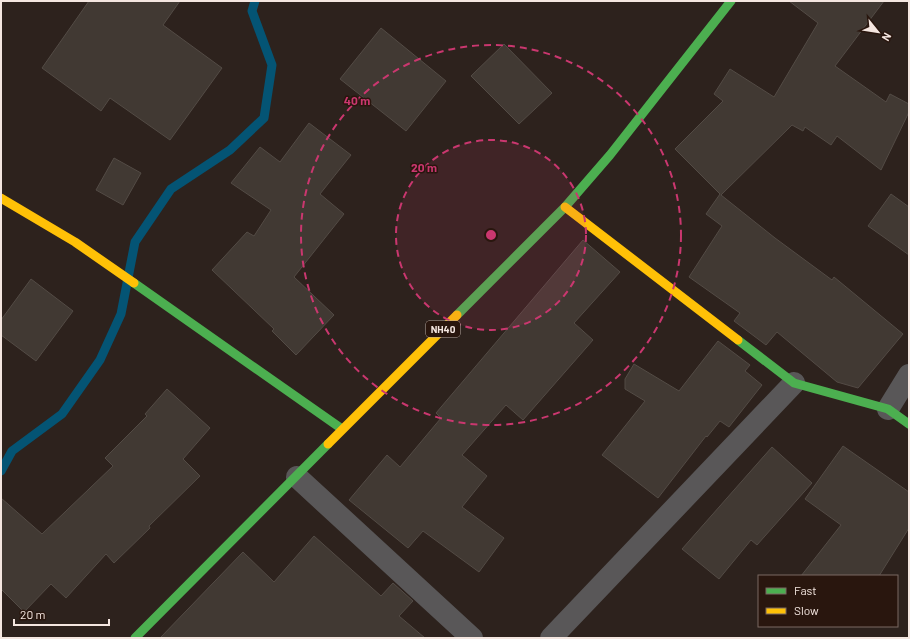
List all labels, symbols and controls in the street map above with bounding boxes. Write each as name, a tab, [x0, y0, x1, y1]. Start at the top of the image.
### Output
north arrow	[858, 12, 898, 52]
text: N	[880, 31, 895, 44]
text: 40 m	[344, 93, 370, 107]
text: 20 m	[411, 160, 437, 174]
centre of rings	[484, 228, 498, 242]
road number: NH40	[426, 321, 460, 337]
legend	[758, 575, 898, 627]
text: Fast	[794, 583, 817, 597]
scale bar	[14, 601, 109, 627]
text: Slow	[794, 603, 819, 617]
text: 20 m	[20, 607, 46, 621]

